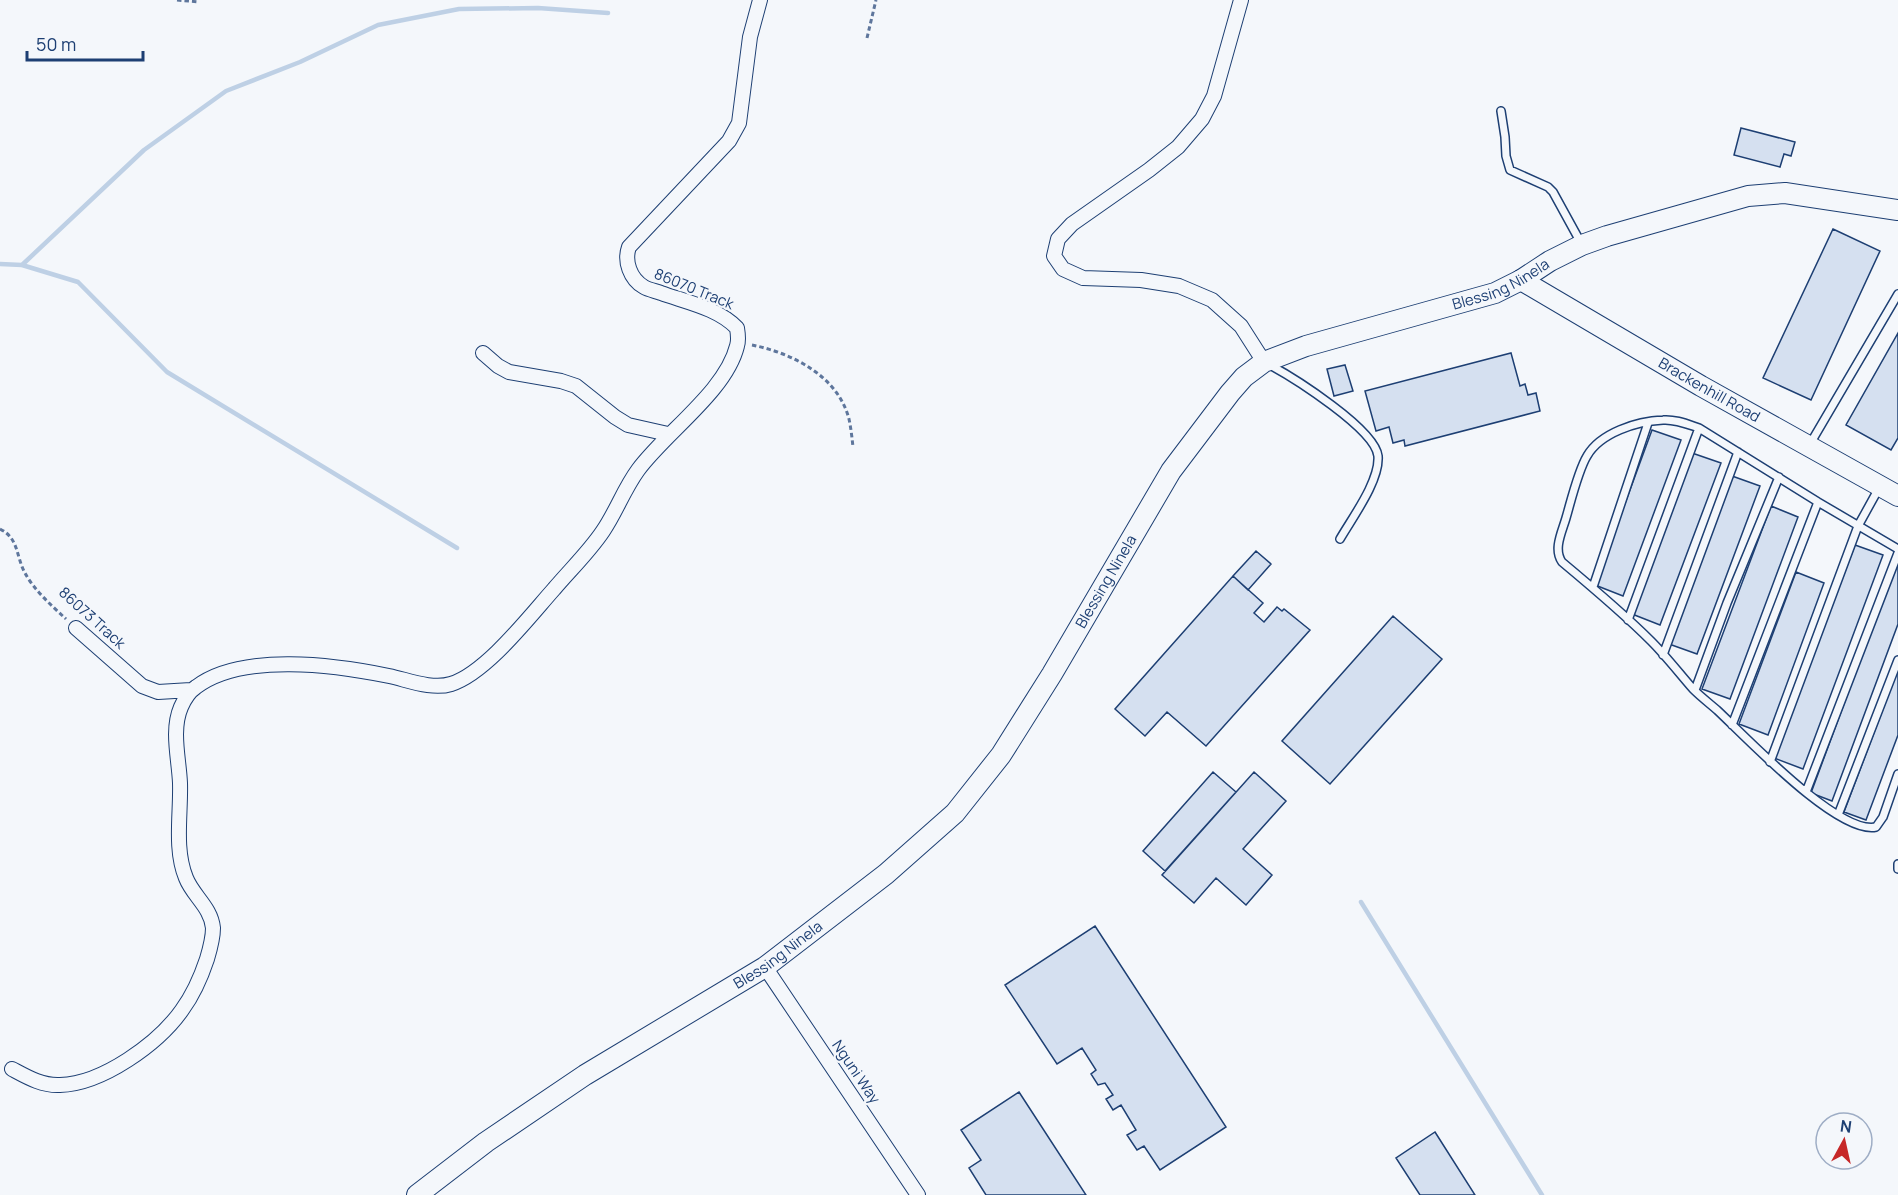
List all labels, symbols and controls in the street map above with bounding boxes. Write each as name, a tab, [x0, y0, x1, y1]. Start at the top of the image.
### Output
scale bar	[27, 24, 142, 62]
text: 50 m	[36, 32, 76, 56]
street label: Blessing Ninela	[1450, 253, 1553, 314]
street label: 86070 Track	[651, 263, 738, 314]
street label: Brackenhill Road	[1655, 352, 1764, 427]
street label: Blessing Ninela	[1070, 531, 1141, 632]
street label: 86073 Track	[54, 582, 131, 654]
street label: Blessing Ninela	[729, 916, 827, 994]
street label: Nguni Way	[827, 1036, 885, 1108]
north arrow	[1814, 1111, 1874, 1171]
text: N	[1839, 1114, 1853, 1138]

